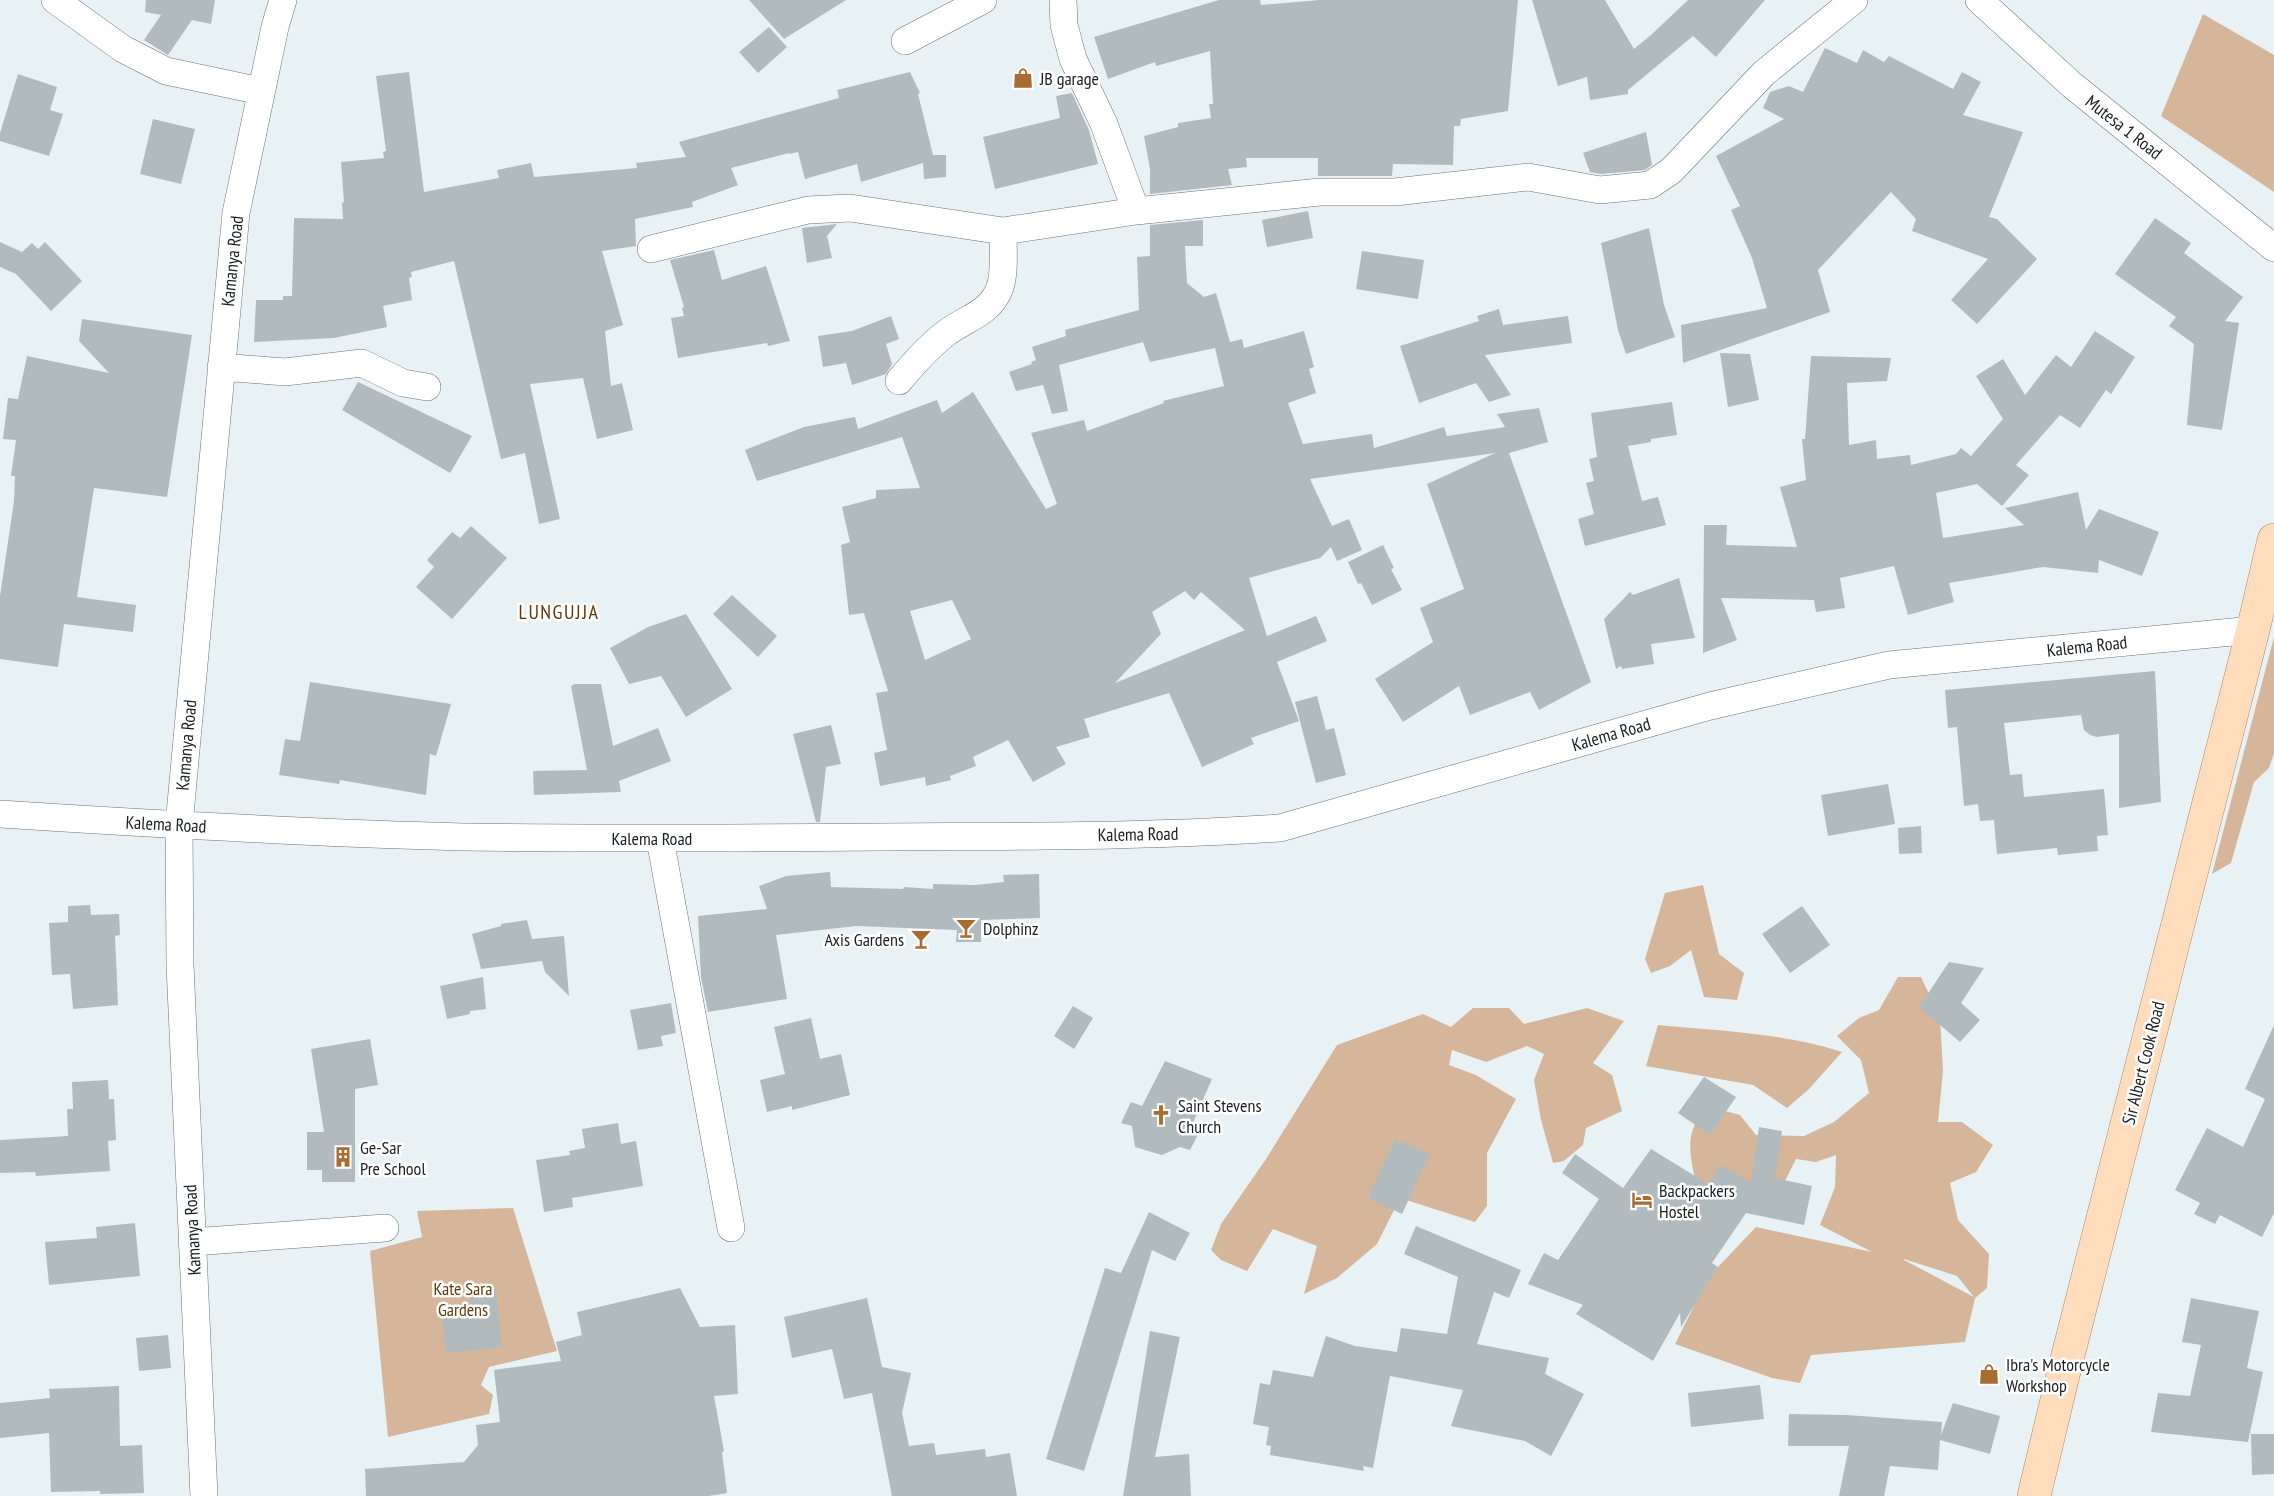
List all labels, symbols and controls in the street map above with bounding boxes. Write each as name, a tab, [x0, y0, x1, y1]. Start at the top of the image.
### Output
shop icon: JB garage	[1011, 66, 1035, 90]
place label: JB garage	[1039, 67, 1099, 90]
street label: Mutesa 1 Road	[2081, 90, 2167, 164]
street label: Kamanya Road	[216, 215, 248, 307]
district label: LUNGUJJA	[519, 599, 599, 625]
street label: Kalema Road	[2046, 630, 2128, 662]
street label: Kamanya Road	[171, 699, 201, 791]
street label: Kalema Road	[1569, 712, 1653, 756]
street label: Kalema Road	[125, 810, 207, 838]
street label: Kalema Road	[1097, 822, 1179, 846]
street label: Kalema Road	[612, 827, 692, 850]
bar icon: Dolphinz	[954, 916, 978, 940]
place label: Dolphinz	[983, 917, 1038, 940]
bar icon: Axis Gardens	[909, 927, 933, 951]
place label: Axis Gardens	[825, 928, 904, 951]
street label: Sir Albert Cook Road	[2117, 999, 2169, 1127]
place label: Saint Stevens Church	[1178, 1094, 1262, 1138]
church icon: Saint Stevens Church	[1149, 1103, 1173, 1127]
place label: Ge-Sar Pre School	[360, 1136, 426, 1180]
building icon: Ge-Sar Pre School	[331, 1145, 355, 1169]
place label: Backpackers Hostel	[1659, 1179, 1735, 1223]
street label: Kamanya Road	[178, 1184, 206, 1276]
hotel icon: Backpackers Hostel	[1630, 1188, 1654, 1212]
park label: Kate Sara Gardens	[434, 1277, 492, 1321]
place label: Ibra's Motorcycle Workshop	[2006, 1353, 2110, 1397]
shop icon: Ibra's Motorcycle Workshop	[1977, 1362, 2001, 1386]

